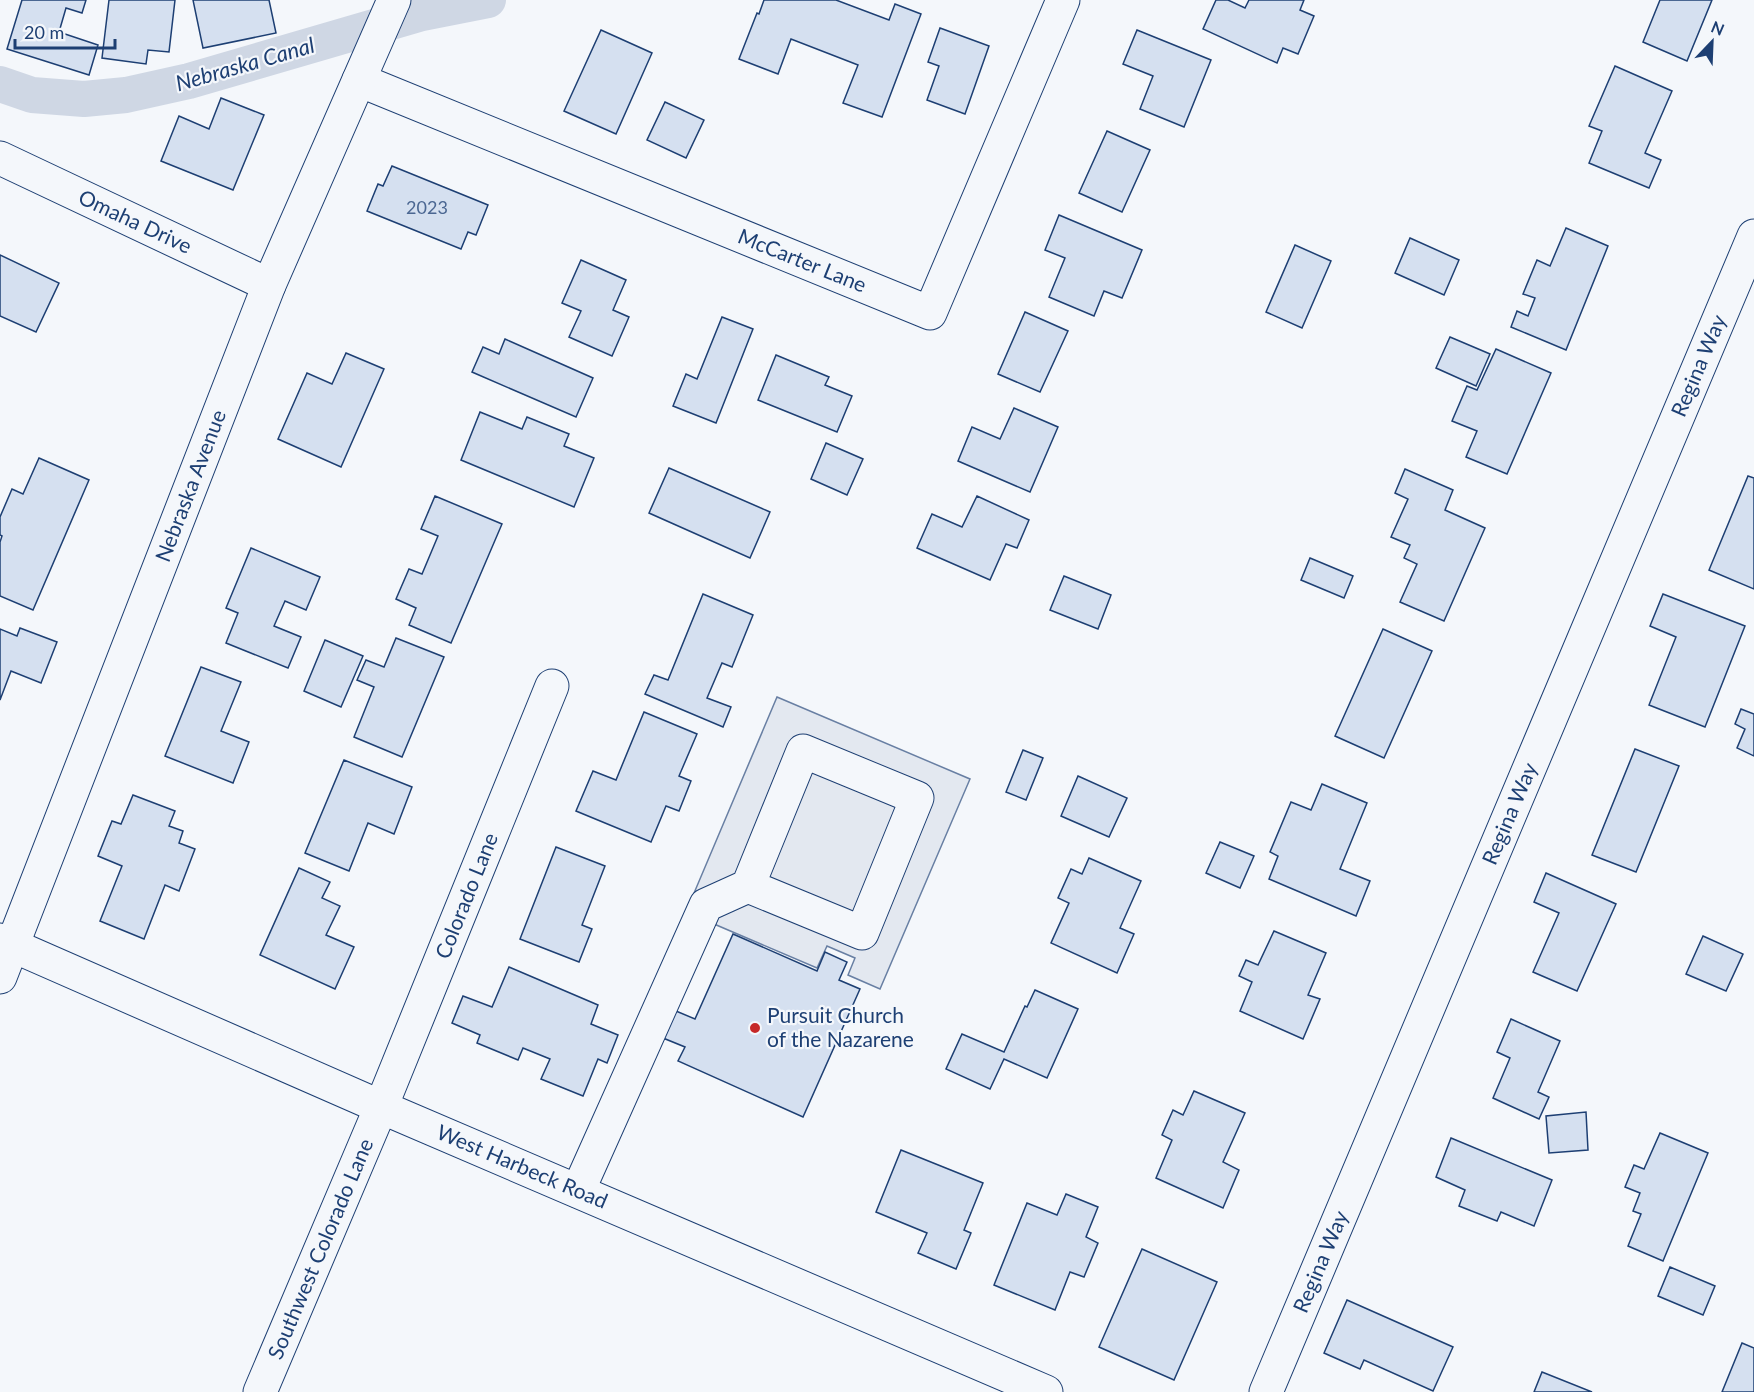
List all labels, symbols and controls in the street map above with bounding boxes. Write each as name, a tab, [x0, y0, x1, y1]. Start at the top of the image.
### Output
scale bar	[15, 12, 116, 50]
north arrow	[1682, 12, 1742, 72]
text: N	[1709, 17, 1727, 39]
text: 20 m	[24, 21, 64, 43]
water label: Nebraska Canal	[172, 31, 318, 96]
street label: Omaha Drive	[75, 184, 196, 258]
house number: 2023	[406, 196, 448, 218]
street label: McCarter Lane	[735, 222, 870, 297]
street label: Regina Way	[1665, 311, 1730, 420]
street label: Nebraska Avenue	[149, 406, 230, 565]
street label: Regina Way	[1476, 759, 1541, 868]
street label: Colorado Lane	[429, 829, 502, 962]
place label: Pursuit Church of the Nazarene	[767, 1002, 914, 1051]
marker: Pursuit Church of the Nazarene	[748, 1021, 762, 1035]
street label: West Harbeck Road	[433, 1118, 612, 1213]
street label: Southwest Colorado Lane	[262, 1134, 377, 1362]
street label: Regina Way	[1287, 1207, 1352, 1316]

